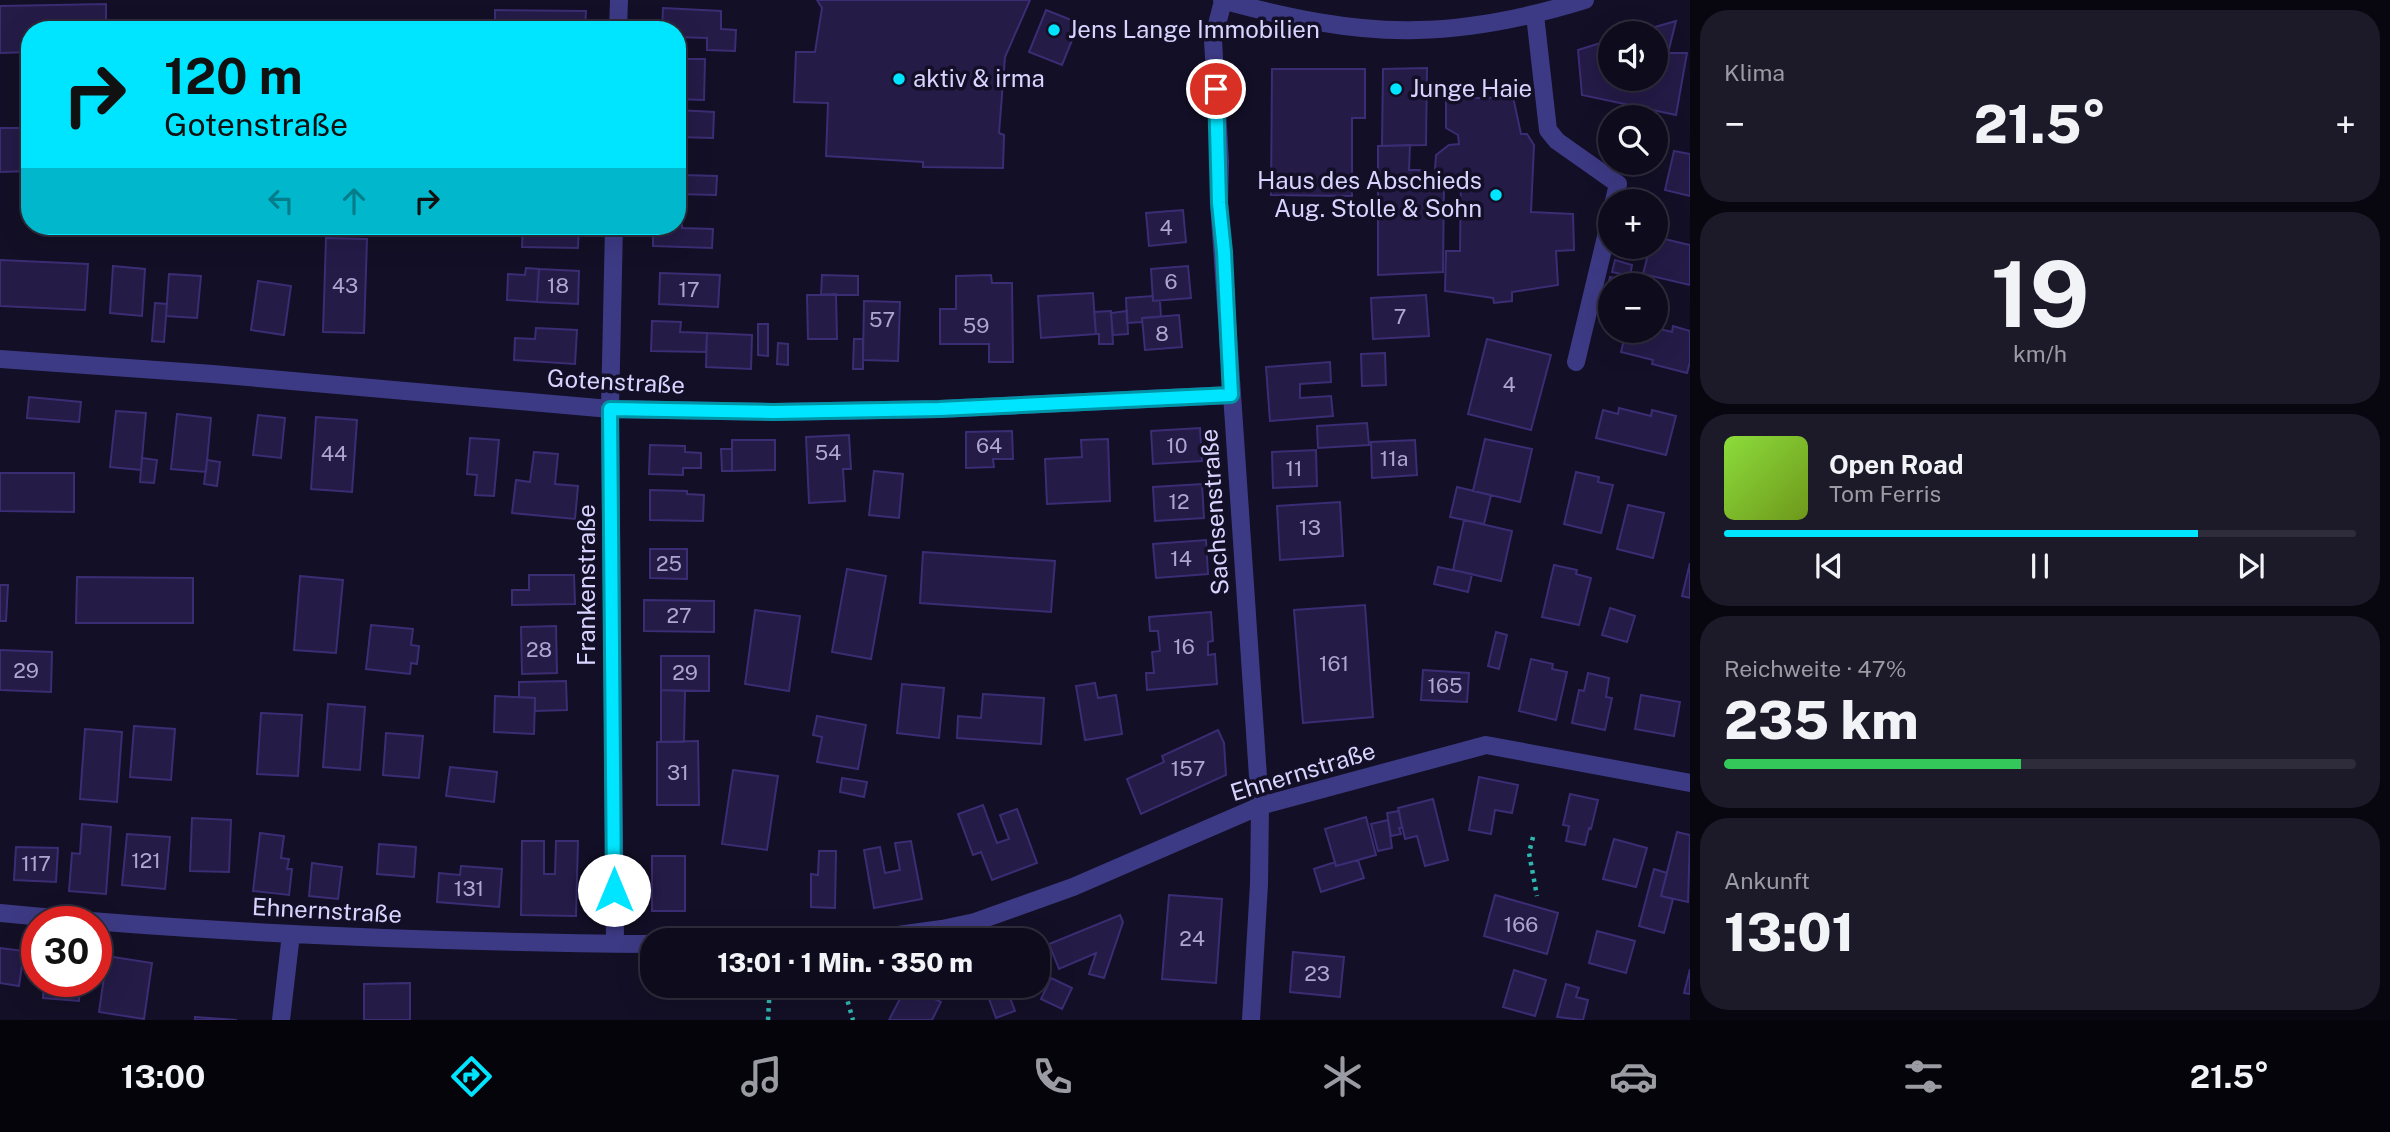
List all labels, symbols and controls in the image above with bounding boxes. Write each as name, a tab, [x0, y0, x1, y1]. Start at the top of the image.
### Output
place label: Jens Lange Immobilien	[1068, 15, 1320, 43]
map controls	[1598, 21, 1668, 343]
button: sound	[1598, 21, 1668, 91]
marker: Jens Lange Immobilien	[1046, 22, 1062, 38]
text: 120 m	[164, 47, 303, 105]
icon: right	[49, 49, 140, 140]
pin	[1186, 59, 1246, 119]
text: Klima	[1724, 59, 1785, 86]
place label: aktiv & irma	[913, 64, 1045, 92]
icon: arrive	[1197, 70, 1235, 108]
marker: aktiv & irma	[891, 71, 907, 87]
place label: Junge Haie	[1410, 74, 1532, 102]
marker: Junge Haie	[1388, 81, 1404, 97]
text: 21.5°	[1974, 94, 2106, 155]
text: −	[1724, 102, 1745, 147]
text: +	[2335, 102, 2356, 147]
button: search	[1598, 105, 1668, 175]
text: Gotenstraße	[164, 106, 348, 143]
place label: Haus des Abschieds Aug. Stolle & Sohn	[1257, 166, 1482, 222]
icon: left	[262, 182, 300, 220]
icon: ahead	[335, 182, 373, 220]
icon: right	[408, 182, 446, 220]
marker: Haus des Abschieds Aug. Stolle & Sohn	[1488, 187, 1504, 203]
button: +	[1598, 189, 1668, 259]
house number: 4	[1159, 215, 1173, 240]
text: 19	[1991, 241, 2089, 347]
house number: 6	[1164, 269, 1178, 294]
house number: 43	[332, 273, 358, 298]
house number: 18	[547, 273, 569, 298]
button: −	[1598, 273, 1668, 343]
house number: 17	[678, 277, 700, 302]
house number: 7	[1394, 304, 1406, 329]
house number: 57	[869, 307, 895, 332]
house number: 59	[963, 313, 989, 338]
house number: 8	[1155, 321, 1169, 346]
text: km/h	[2013, 340, 2067, 367]
street label: Gotenstraße	[546, 363, 686, 399]
house number: 4	[1502, 372, 1516, 397]
street label: Sachsenstraße	[1194, 428, 1234, 596]
house number: 64	[976, 433, 1002, 458]
house number: 10	[1166, 433, 1188, 458]
house number: 54	[815, 440, 841, 465]
house number: 44	[321, 441, 347, 466]
house number: 11a	[1380, 446, 1408, 471]
text: Open Road	[1829, 449, 1964, 480]
house number: 11	[1285, 456, 1303, 481]
text: Tom Ferris	[1829, 480, 1941, 507]
house number: 12	[1168, 489, 1190, 514]
street label: Frankenstraße	[572, 504, 600, 666]
house number: 13	[1299, 515, 1321, 540]
house number: 14	[1170, 546, 1192, 571]
icon: previous	[1810, 547, 1848, 585]
icon: pause	[2021, 547, 2059, 585]
icon: next	[2232, 547, 2270, 585]
house number: 25	[656, 551, 682, 576]
house number: 27	[666, 603, 692, 628]
house number: 16	[1173, 634, 1195, 659]
house number: 28	[526, 637, 552, 662]
house number: 161	[1319, 651, 1349, 676]
text: Reichweite · 47%	[1724, 655, 1906, 682]
house number: 29	[13, 658, 39, 683]
house number: 29	[672, 660, 698, 685]
house number: 165	[1427, 673, 1463, 698]
text: 235 km	[1724, 690, 1918, 751]
street label: Ehnernstraße	[1227, 736, 1379, 806]
house number: 157	[1171, 756, 1205, 781]
house number: 31	[667, 760, 689, 785]
house number: 121	[131, 848, 161, 873]
house number: 117	[21, 851, 51, 876]
position arrow	[577, 853, 651, 927]
text: Ankunft	[1724, 867, 1810, 894]
house number: 131	[454, 876, 484, 901]
street label: Ehnernstraße	[251, 892, 403, 928]
text: 13:01	[1724, 902, 1854, 963]
speed limit sign: 30	[21, 906, 112, 997]
house number: 166	[1504, 912, 1538, 937]
house number: 24	[1179, 926, 1205, 951]
text: 13:01 · 1 Min. · 350 m	[717, 947, 973, 978]
house number: 23	[1304, 961, 1330, 986]
icon: directions	[447, 1052, 496, 1101]
icon: music	[737, 1052, 786, 1101]
icon: phone	[1028, 1052, 1077, 1101]
icon: climate	[1318, 1052, 1367, 1101]
icon: car	[1609, 1052, 1658, 1101]
icon: filters	[1899, 1052, 1948, 1101]
text: 13:00	[121, 1058, 205, 1095]
text: 21.5°	[2190, 1058, 2269, 1095]

